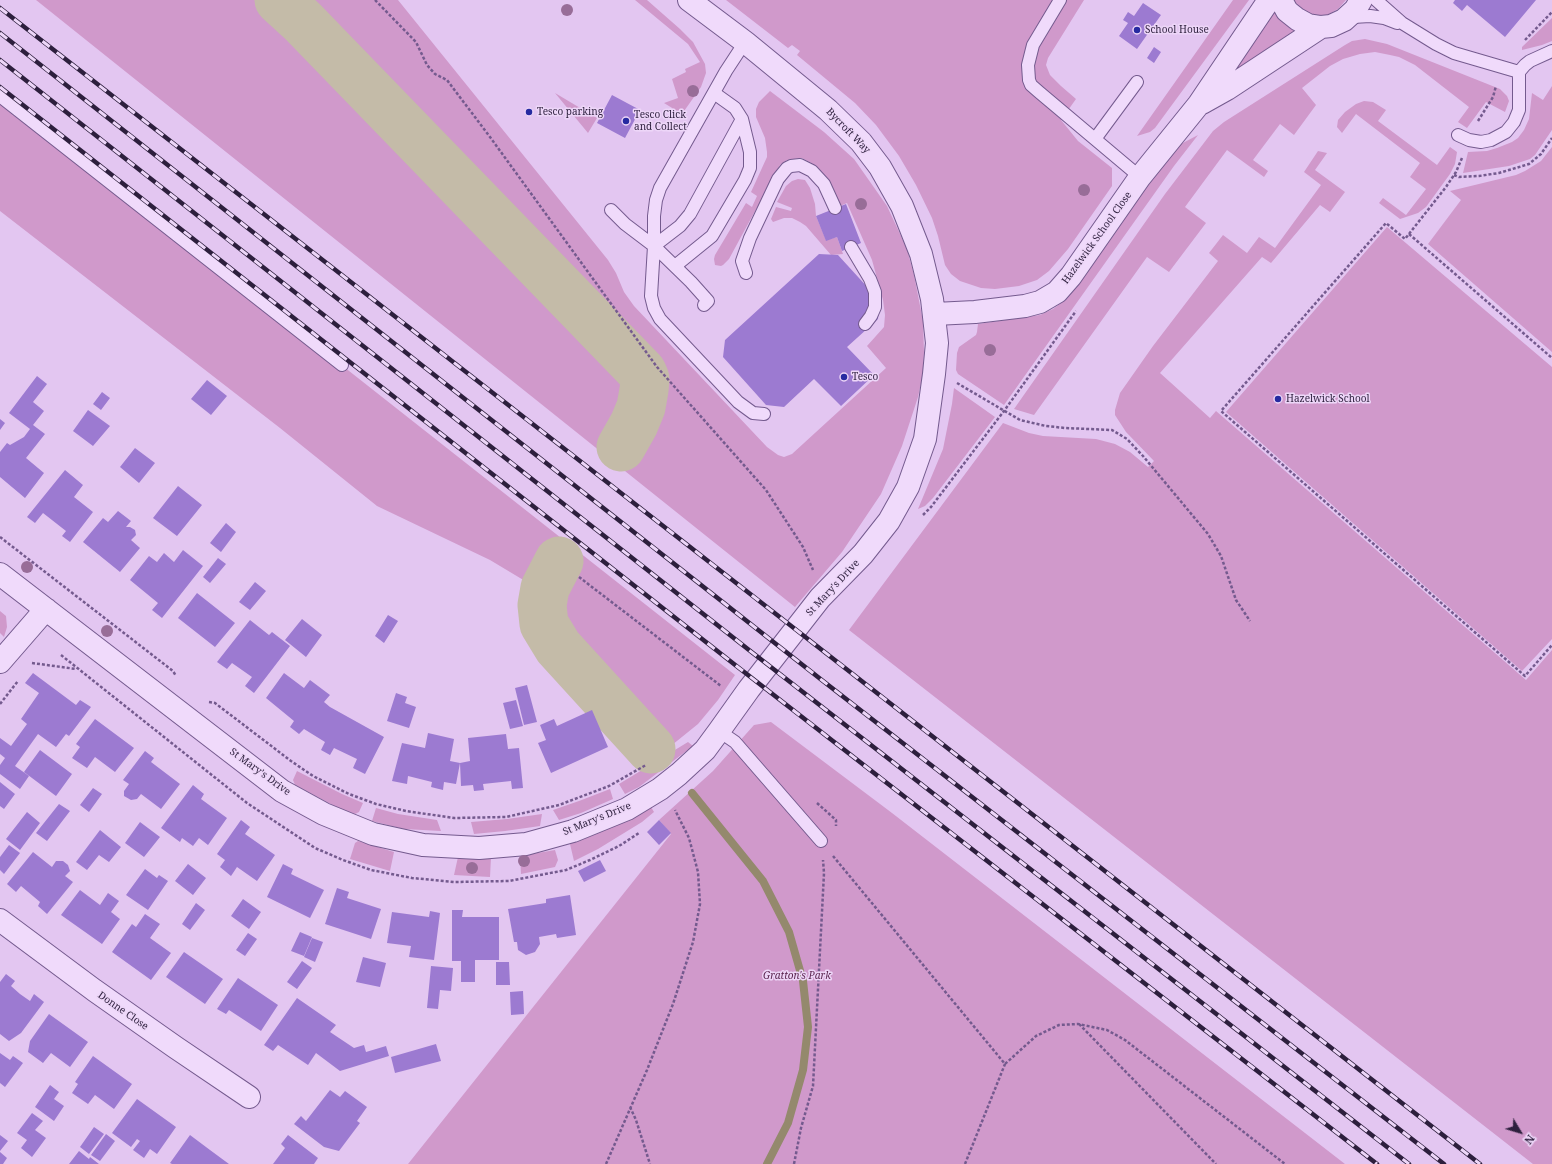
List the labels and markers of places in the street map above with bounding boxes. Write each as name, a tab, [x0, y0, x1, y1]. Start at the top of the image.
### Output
place label: School House	[1145, 24, 1209, 36]
marker: School House	[1132, 25, 1142, 35]
place label: Tesco parking	[537, 106, 603, 118]
marker: Tesco parking	[524, 107, 534, 117]
place label: Tesco Click and Collect	[634, 109, 687, 132]
marker: Tesco Click and Collect	[621, 116, 631, 126]
place label: Tesco	[852, 371, 878, 383]
marker: Tesco	[839, 372, 849, 382]
place label: Hazelwick School	[1286, 393, 1370, 405]
marker: Hazelwick School	[1273, 394, 1283, 404]

